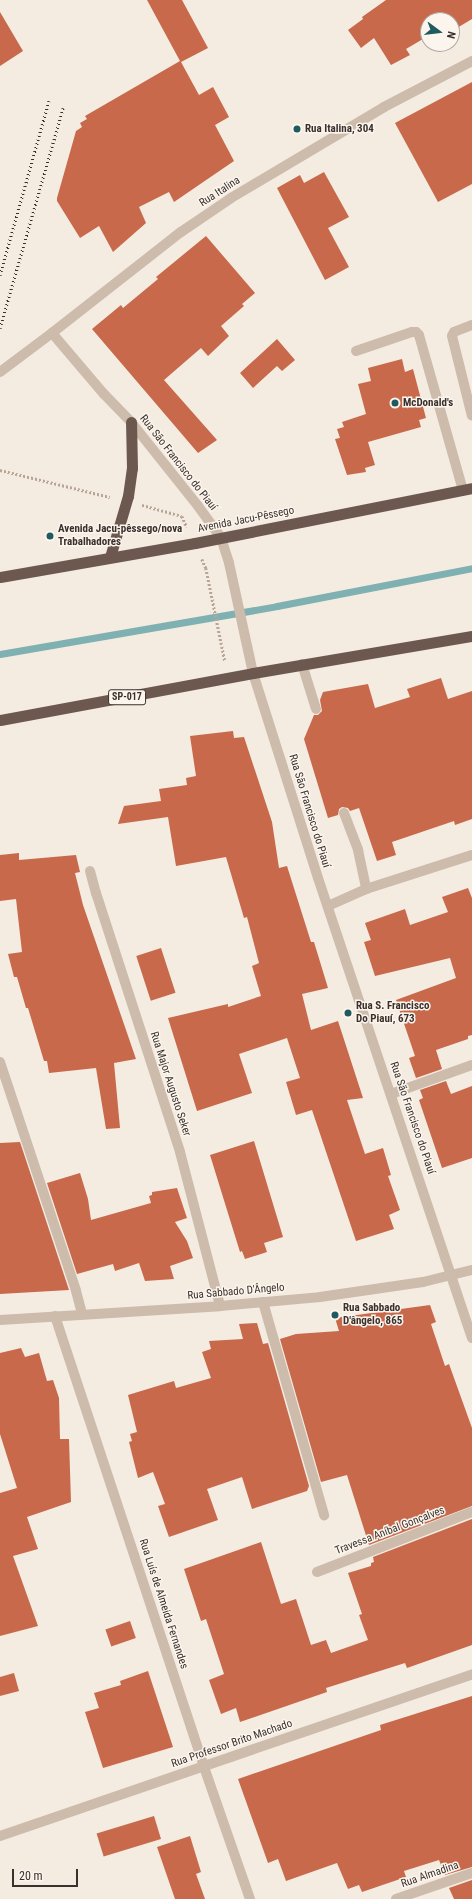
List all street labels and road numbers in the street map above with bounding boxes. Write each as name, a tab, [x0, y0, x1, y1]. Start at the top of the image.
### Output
street label: Rua Italina	[197, 174, 243, 210]
street label: Rua São Francisco do Piauí	[137, 412, 219, 514]
street label: Avenida Jacu-Pêssego	[197, 504, 295, 536]
road number: SP-017	[108, 689, 146, 705]
street label: Rua São Francisco do Piauí	[285, 753, 333, 869]
street label: Rua Major Augusto Seker	[147, 1030, 193, 1138]
street label: Rua São Francisco do Piauí	[387, 1060, 437, 1176]
street label: Rua Sabbado D'Ângelo	[187, 1281, 285, 1303]
street label: Travessa Aníbal Gonçalves	[333, 1504, 447, 1558]
street label: Rua Luís de Almeida Fernandes	[136, 1537, 190, 1671]
street label: Rua Professor Brito Machado	[170, 1717, 294, 1771]
street label: Rua Almadina	[400, 1859, 460, 1891]

